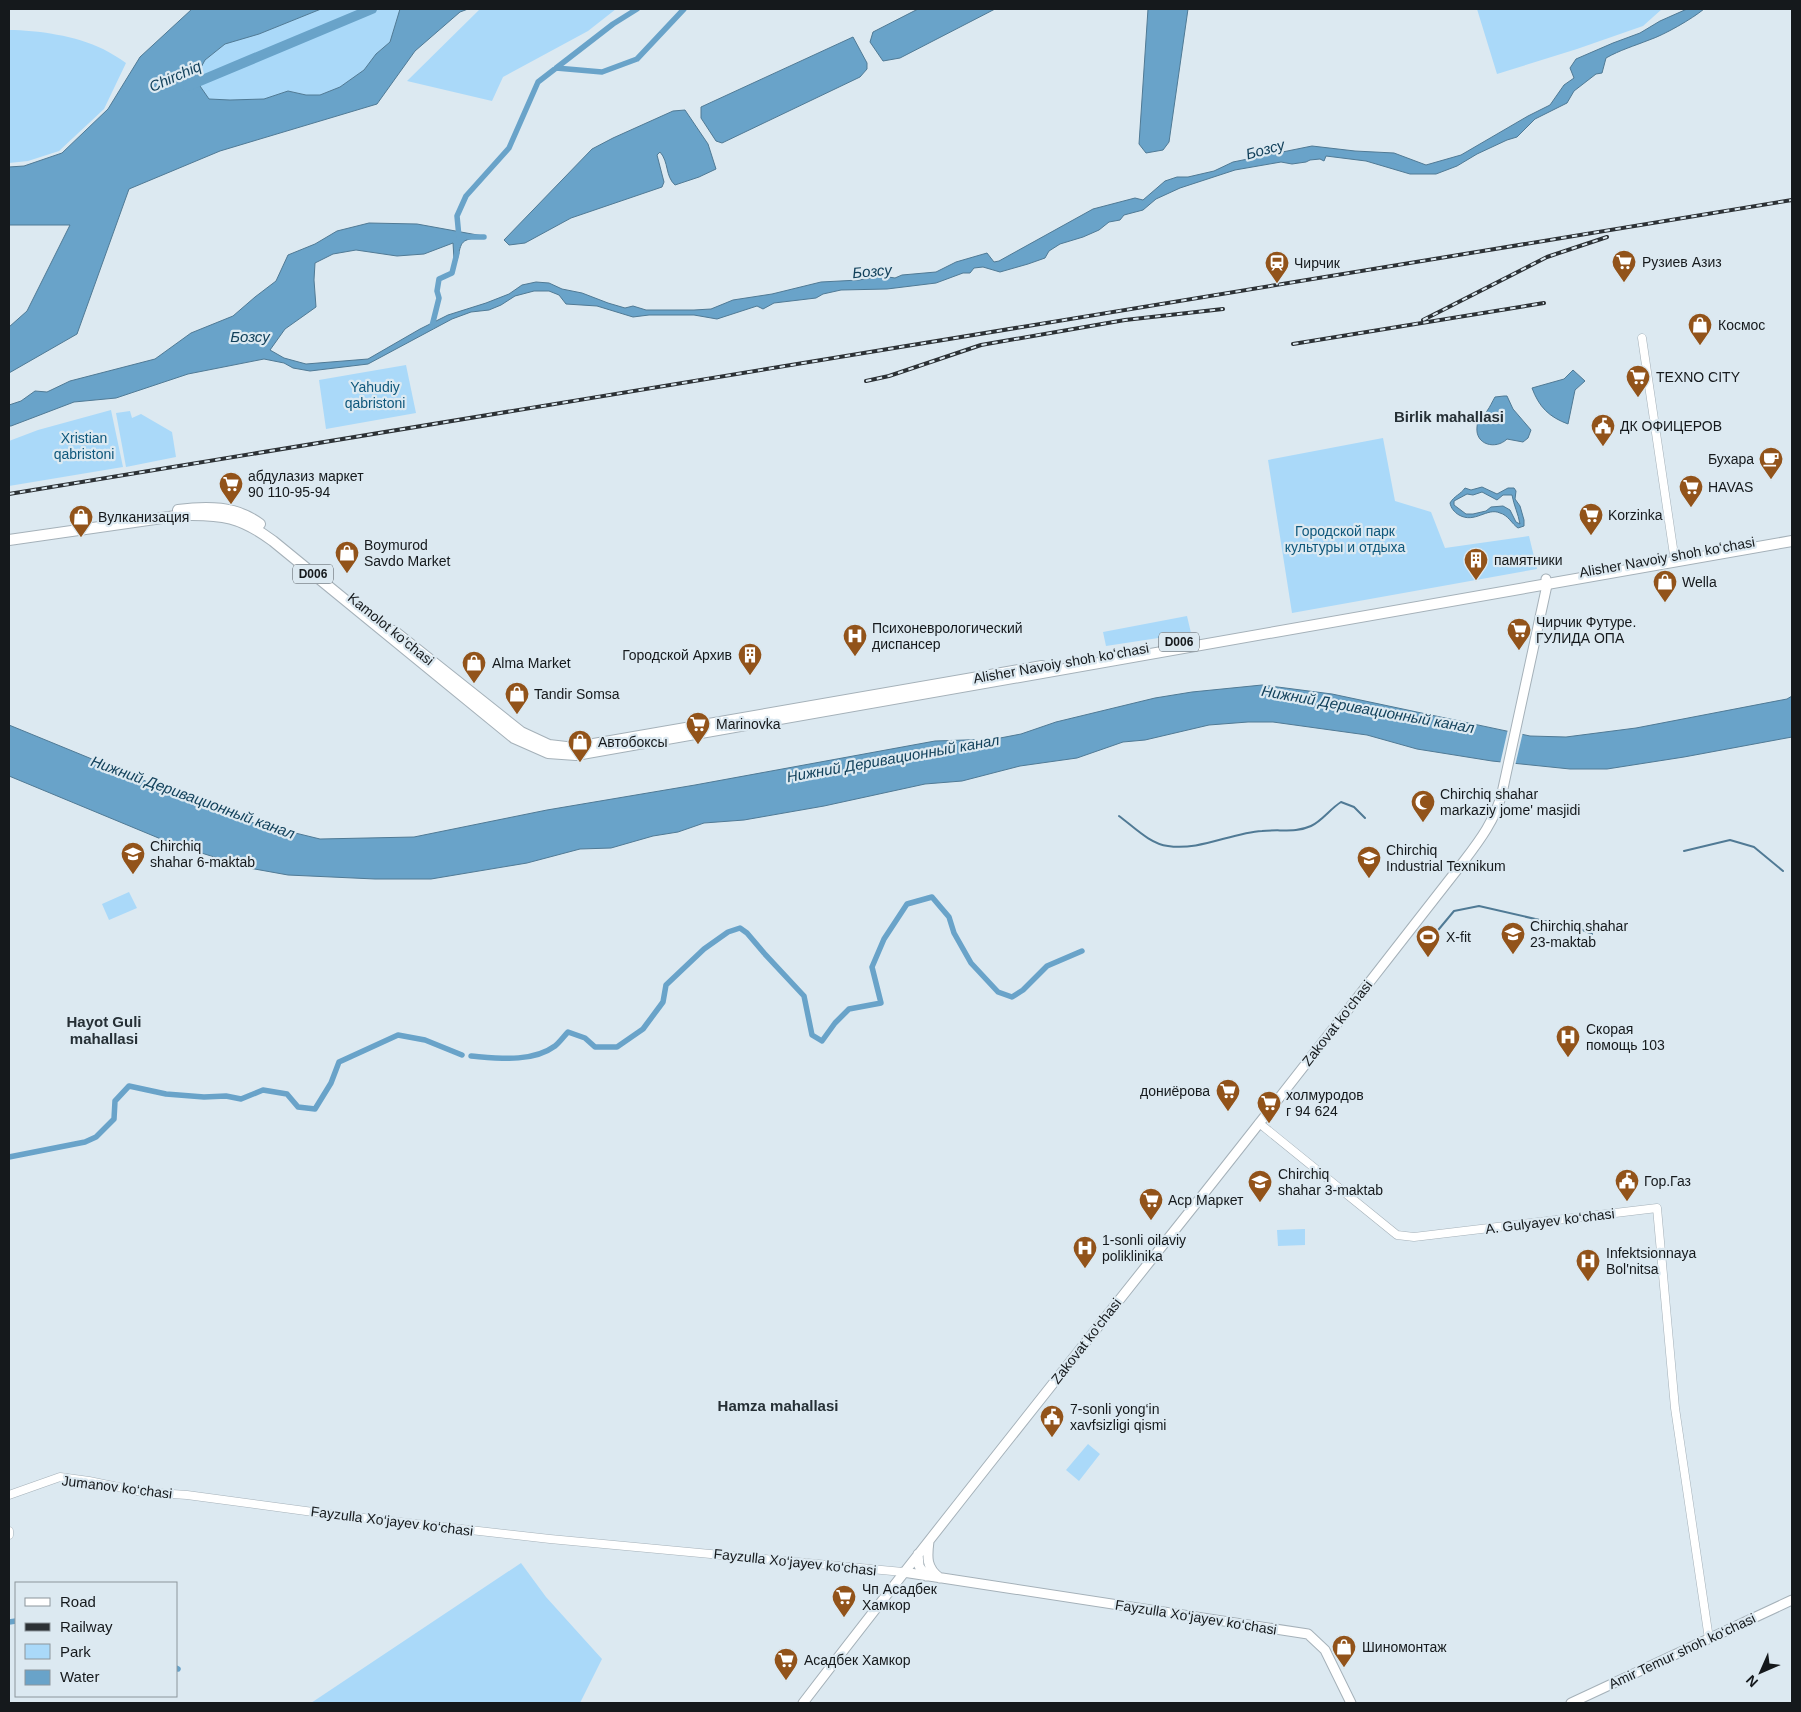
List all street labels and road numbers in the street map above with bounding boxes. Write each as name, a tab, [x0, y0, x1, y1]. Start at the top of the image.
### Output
street label: Alisher Navoiy shoh koʻchasi	[1578, 534, 1756, 580]
road number: D006	[293, 564, 333, 584]
street label: Kamolot ko‘chasi	[345, 589, 437, 669]
road number: D006	[1159, 632, 1199, 652]
street label: Alisher Navoiy shoh koʻchasi	[972, 640, 1150, 686]
street label: Zakovat ko'chasi	[1299, 977, 1375, 1069]
street label: A. Gulyayev ko‘chasi	[1485, 1205, 1615, 1237]
street label: Zakovat ko'chasi	[1048, 1295, 1124, 1387]
street label: Jumanov ko‘chasi	[61, 1472, 173, 1502]
street label: Fayzulla Xo‘jayev ko‘chasi	[310, 1503, 474, 1539]
street label: Fayzulla Xo‘jayev ko‘chasi	[713, 1546, 877, 1578]
street label: Fayzulla Xo‘jayev ko‘chasi	[1114, 1596, 1278, 1638]
street label: Amir Temur shoh ko‘chasi	[1606, 1610, 1758, 1692]

